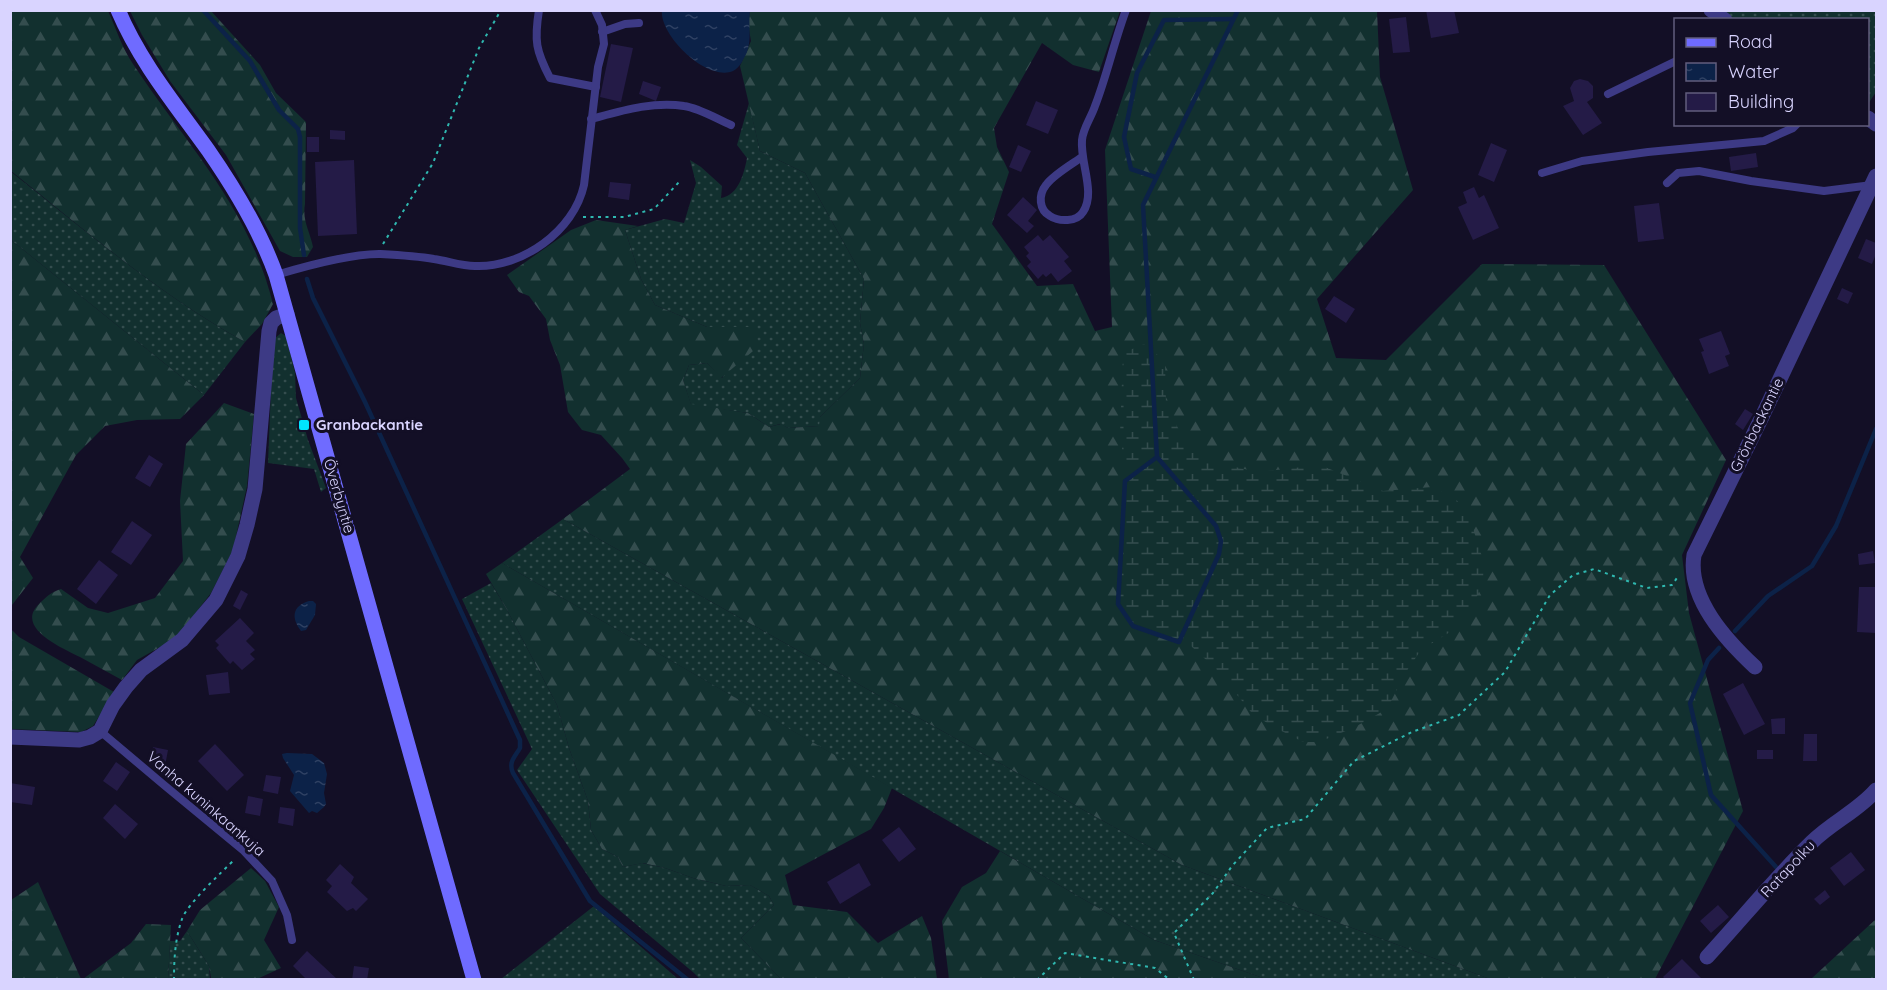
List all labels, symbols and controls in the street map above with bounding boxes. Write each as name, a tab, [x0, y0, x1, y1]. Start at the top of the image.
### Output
legend	[1674, 18, 1869, 126]
text: Road	[1728, 30, 1773, 53]
text: Water	[1728, 60, 1779, 83]
text: Building	[1728, 90, 1794, 113]
street label: Grönbackantie	[1726, 375, 1788, 475]
place label: Granbackantie	[316, 415, 423, 434]
marker: Granbackantie	[297, 418, 311, 432]
street label: Överbyntie	[320, 456, 359, 535]
street label: Vanha kuninkaankuja	[143, 747, 269, 860]
street label: Ratapolku	[1756, 836, 1819, 901]

